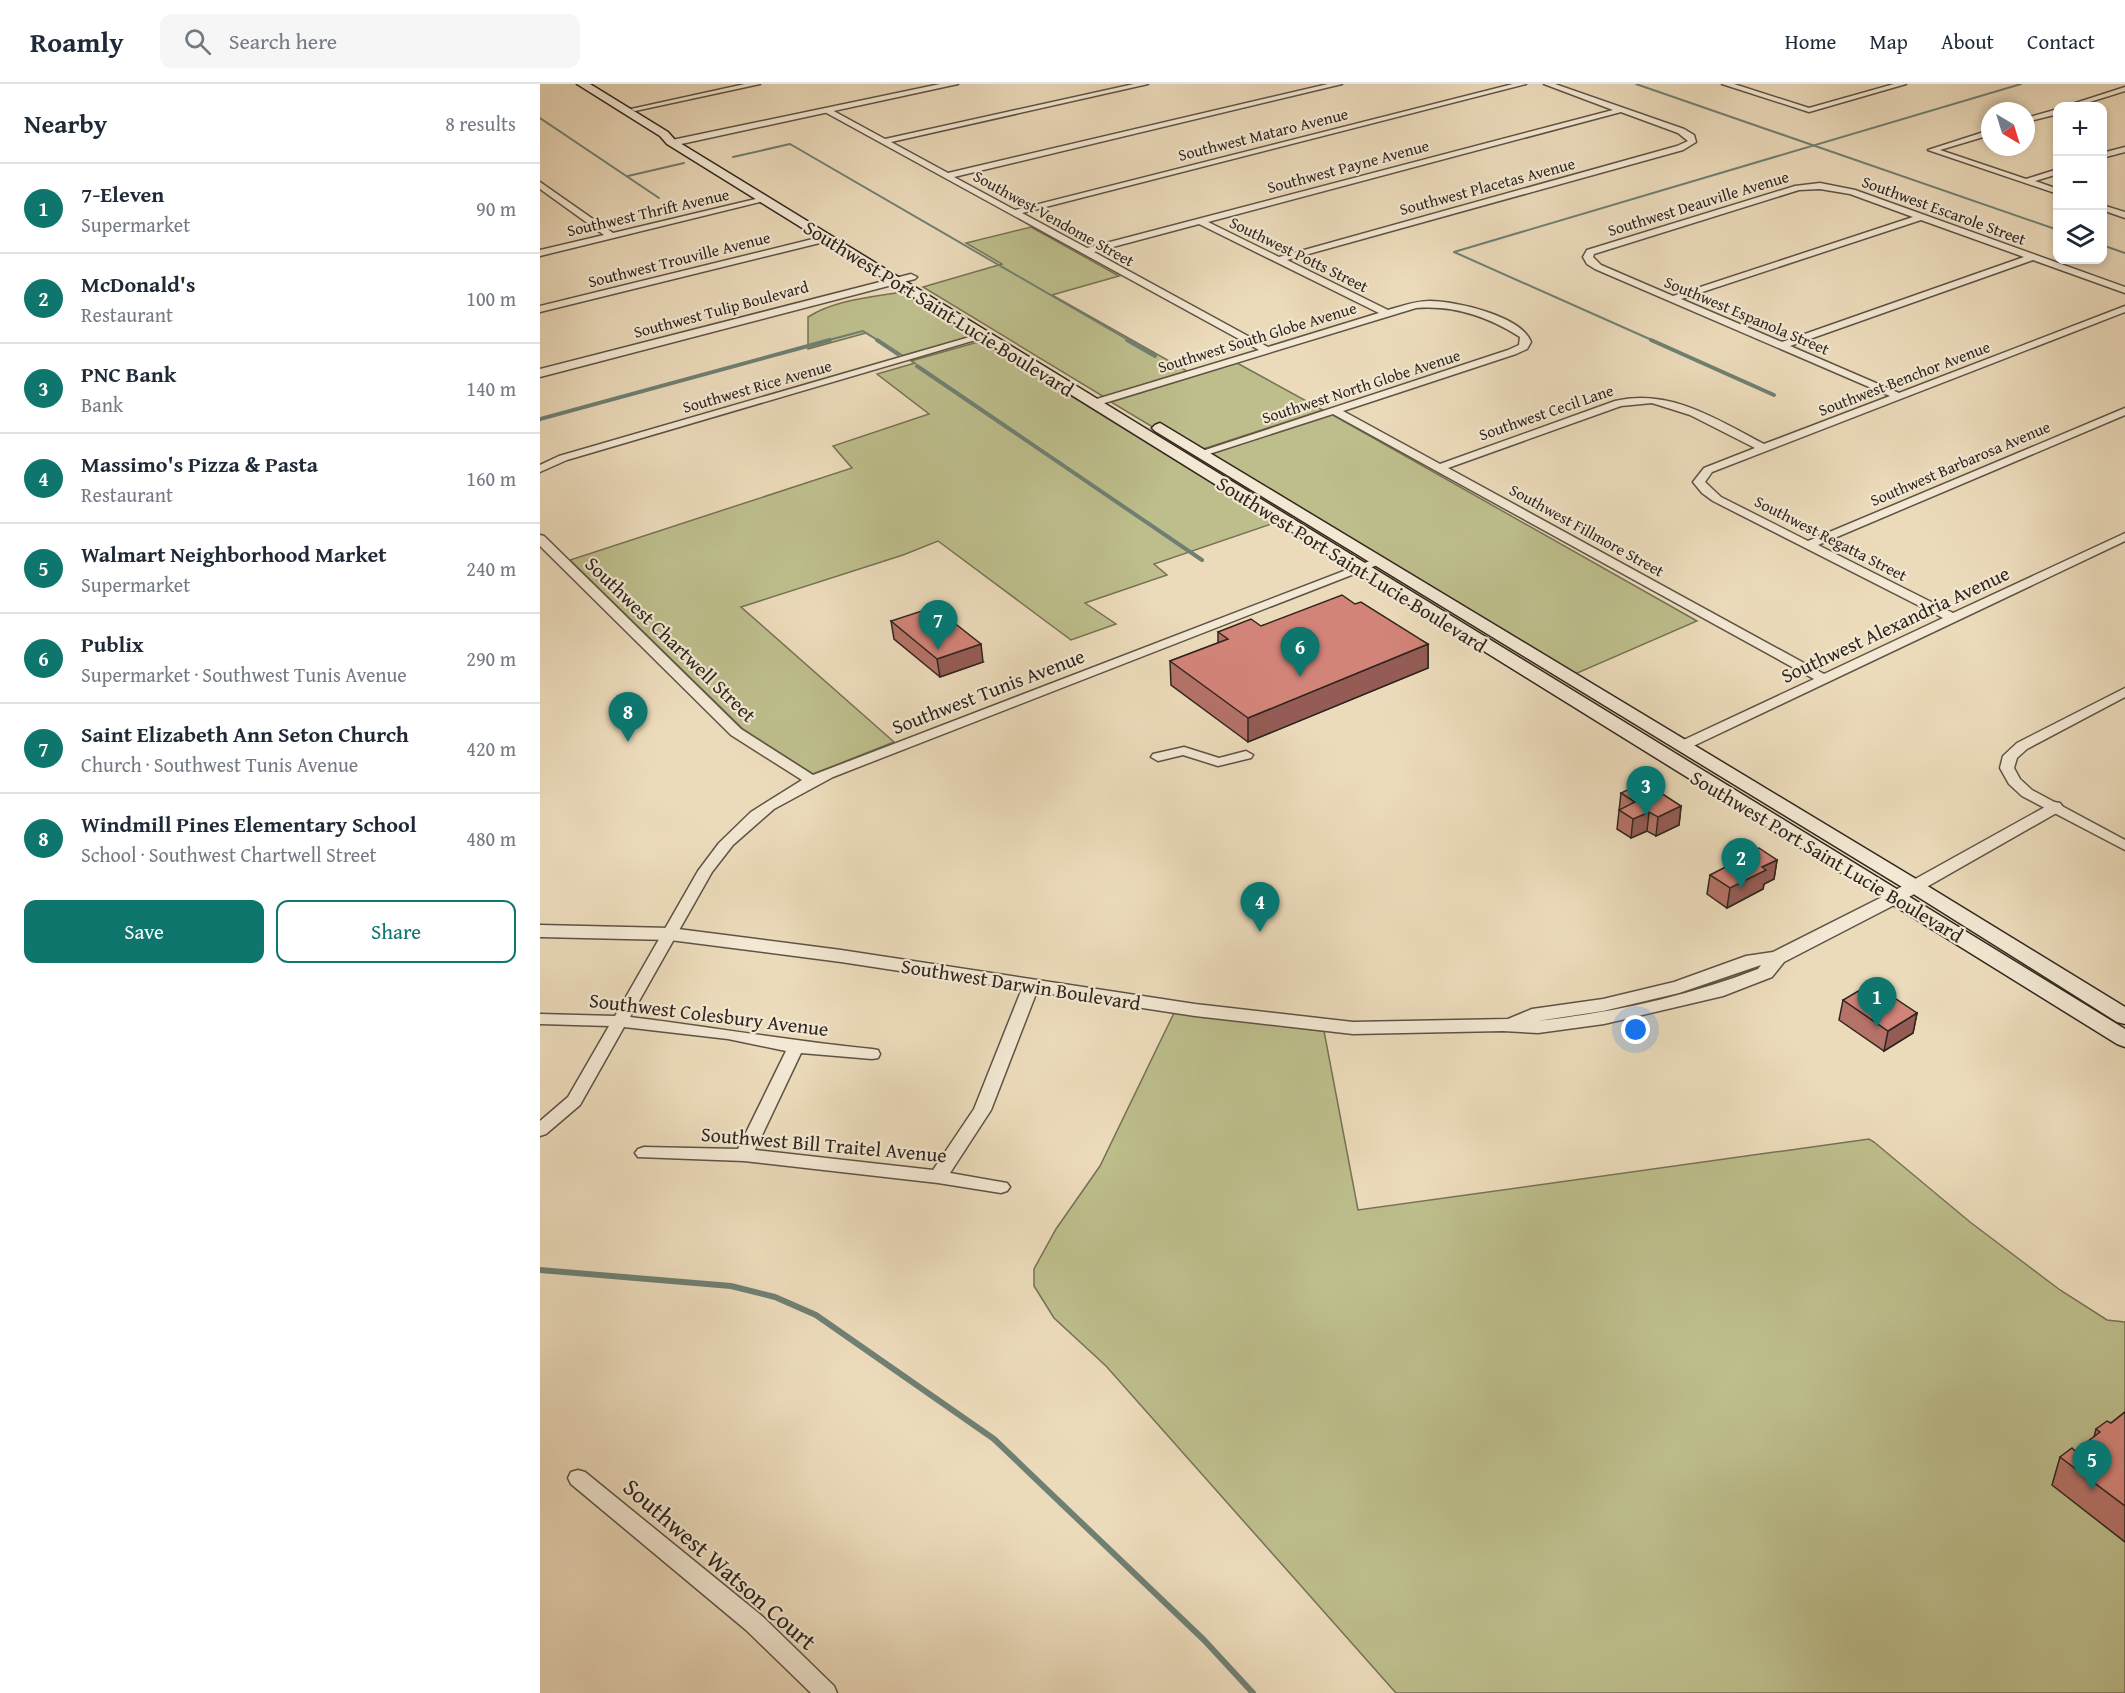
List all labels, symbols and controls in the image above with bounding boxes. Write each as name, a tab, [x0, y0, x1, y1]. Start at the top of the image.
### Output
search box	[160, 14, 580, 68]
text: Roamly	[30, 21, 124, 62]
icon: search	[181, 25, 214, 58]
text: Search here	[229, 25, 337, 57]
text: Home	[1785, 26, 1836, 57]
text: Map	[1869, 26, 1908, 57]
text: About	[1941, 26, 1994, 57]
text: Contact	[2027, 26, 2095, 57]
street label: Southwest Mataro Avenue	[1175, 101, 1351, 167]
north arrow	[1981, 102, 2035, 156]
map controls	[2053, 102, 2107, 264]
button: +	[2053, 102, 2107, 156]
text: Nearby	[24, 104, 107, 143]
text: 8 results	[445, 109, 516, 138]
street label: Southwest Payne Avenue	[1264, 133, 1432, 199]
street label: Southwest Placetas Avenue	[1397, 151, 1577, 221]
button: −	[2053, 156, 2107, 210]
street label: Southwest Vendome Street	[969, 164, 1139, 272]
street label: Southwest Deauville Avenue	[1604, 164, 1792, 242]
street label: Southwest Escarole Street	[1859, 169, 2030, 251]
text: 7-Eleven	[81, 178, 164, 210]
street label: Southwest Thrift Avenue	[565, 182, 731, 242]
text: 1	[38, 194, 49, 223]
text: 90 m	[476, 194, 516, 223]
text: Supermarket	[81, 210, 190, 239]
street label: Southwest Potts Street	[1226, 210, 1373, 298]
button: layers	[2053, 210, 2107, 264]
street label: Southwest Port Saint Lucie Boulevard	[798, 213, 1080, 404]
street label: Southwest Trouville Avenue	[585, 225, 773, 293]
text: McDonald's	[81, 268, 195, 300]
street label: Southwest Espanola Street	[1661, 269, 1834, 361]
street label: Southwest Tulip Boulevard	[631, 274, 812, 344]
text: 2	[38, 284, 49, 313]
text: 100 m	[466, 284, 516, 313]
street label: Southwest South Globe Avenue	[1155, 295, 1359, 379]
text: Restaurant	[81, 300, 173, 329]
street label: Southwest Benchor Avenue	[1815, 334, 1993, 422]
street label: Southwest North Globe Avenue	[1259, 343, 1463, 429]
street label: Southwest Rice Avenue	[680, 353, 834, 419]
text: PNC Bank	[81, 358, 176, 390]
text: 3	[38, 374, 49, 403]
text: 140 m	[466, 374, 516, 403]
street label: Southwest Cecil Lane	[1475, 378, 1617, 446]
text: Bank	[81, 390, 123, 419]
street label: Southwest Barbarosa Avenue	[1866, 414, 2054, 512]
text: Massimo's Pizza & Pasta	[81, 448, 318, 480]
text: 4	[38, 464, 49, 493]
text: 160 m	[466, 464, 516, 493]
street label: Southwest Port Saint Lucie Boulevard	[1211, 469, 1493, 660]
street label: Southwest Fillmore Street	[1505, 477, 1669, 583]
text: Restaurant	[81, 480, 173, 509]
street label: Southwest Regatta Street	[1751, 489, 1912, 587]
text: Walmart Neighborhood Market	[81, 538, 387, 570]
street label: Southwest Chartwell Street	[579, 549, 763, 729]
text: 5	[38, 554, 49, 583]
text: 240 m	[466, 554, 516, 583]
street label: Southwest Alexandria Avenue	[1776, 558, 2014, 690]
text: Supermarket	[81, 570, 190, 599]
pin: 7	[918, 600, 958, 650]
text: Publix	[81, 628, 144, 660]
pin: 6	[1280, 628, 1320, 677]
street label: Southwest Tunis Avenue	[887, 641, 1089, 741]
text: 6	[38, 644, 49, 673]
text: 290 m	[466, 644, 516, 673]
text: Supermarket · Southwest Tunis Avenue	[81, 660, 407, 689]
pin: 8	[608, 692, 647, 742]
text: Saint Elizabeth Ann Seton Church	[81, 718, 409, 750]
text: 7	[38, 734, 49, 763]
text: 420 m	[466, 734, 516, 763]
text: Church · Southwest Tunis Avenue	[81, 750, 358, 779]
street label: Southwest Port Saint Lucie Boulevard	[1685, 763, 1969, 949]
pin: 3	[1626, 766, 1666, 816]
text: Windmill Pines Elementary School	[81, 808, 417, 840]
text: 8	[38, 824, 49, 853]
text: 480 m	[466, 824, 516, 853]
pin: 2	[1722, 838, 1760, 888]
text: School · Southwest Chartwell Street	[81, 840, 377, 869]
pin: 4	[1240, 882, 1280, 932]
button: Save	[24, 900, 264, 963]
button: Share	[276, 900, 516, 963]
street label: Southwest Darwin Boulevard	[899, 951, 1143, 1017]
pin: 1	[1858, 978, 1896, 1027]
street label: Southwest Colesbury Avenue	[588, 985, 830, 1043]
your location	[1621, 1015, 1650, 1044]
street label: Southwest Bill Traitel Avenue	[700, 1119, 948, 1169]
pin: 5	[2072, 1440, 2112, 1490]
street label: Southwest Watson Court	[616, 1470, 825, 1658]

